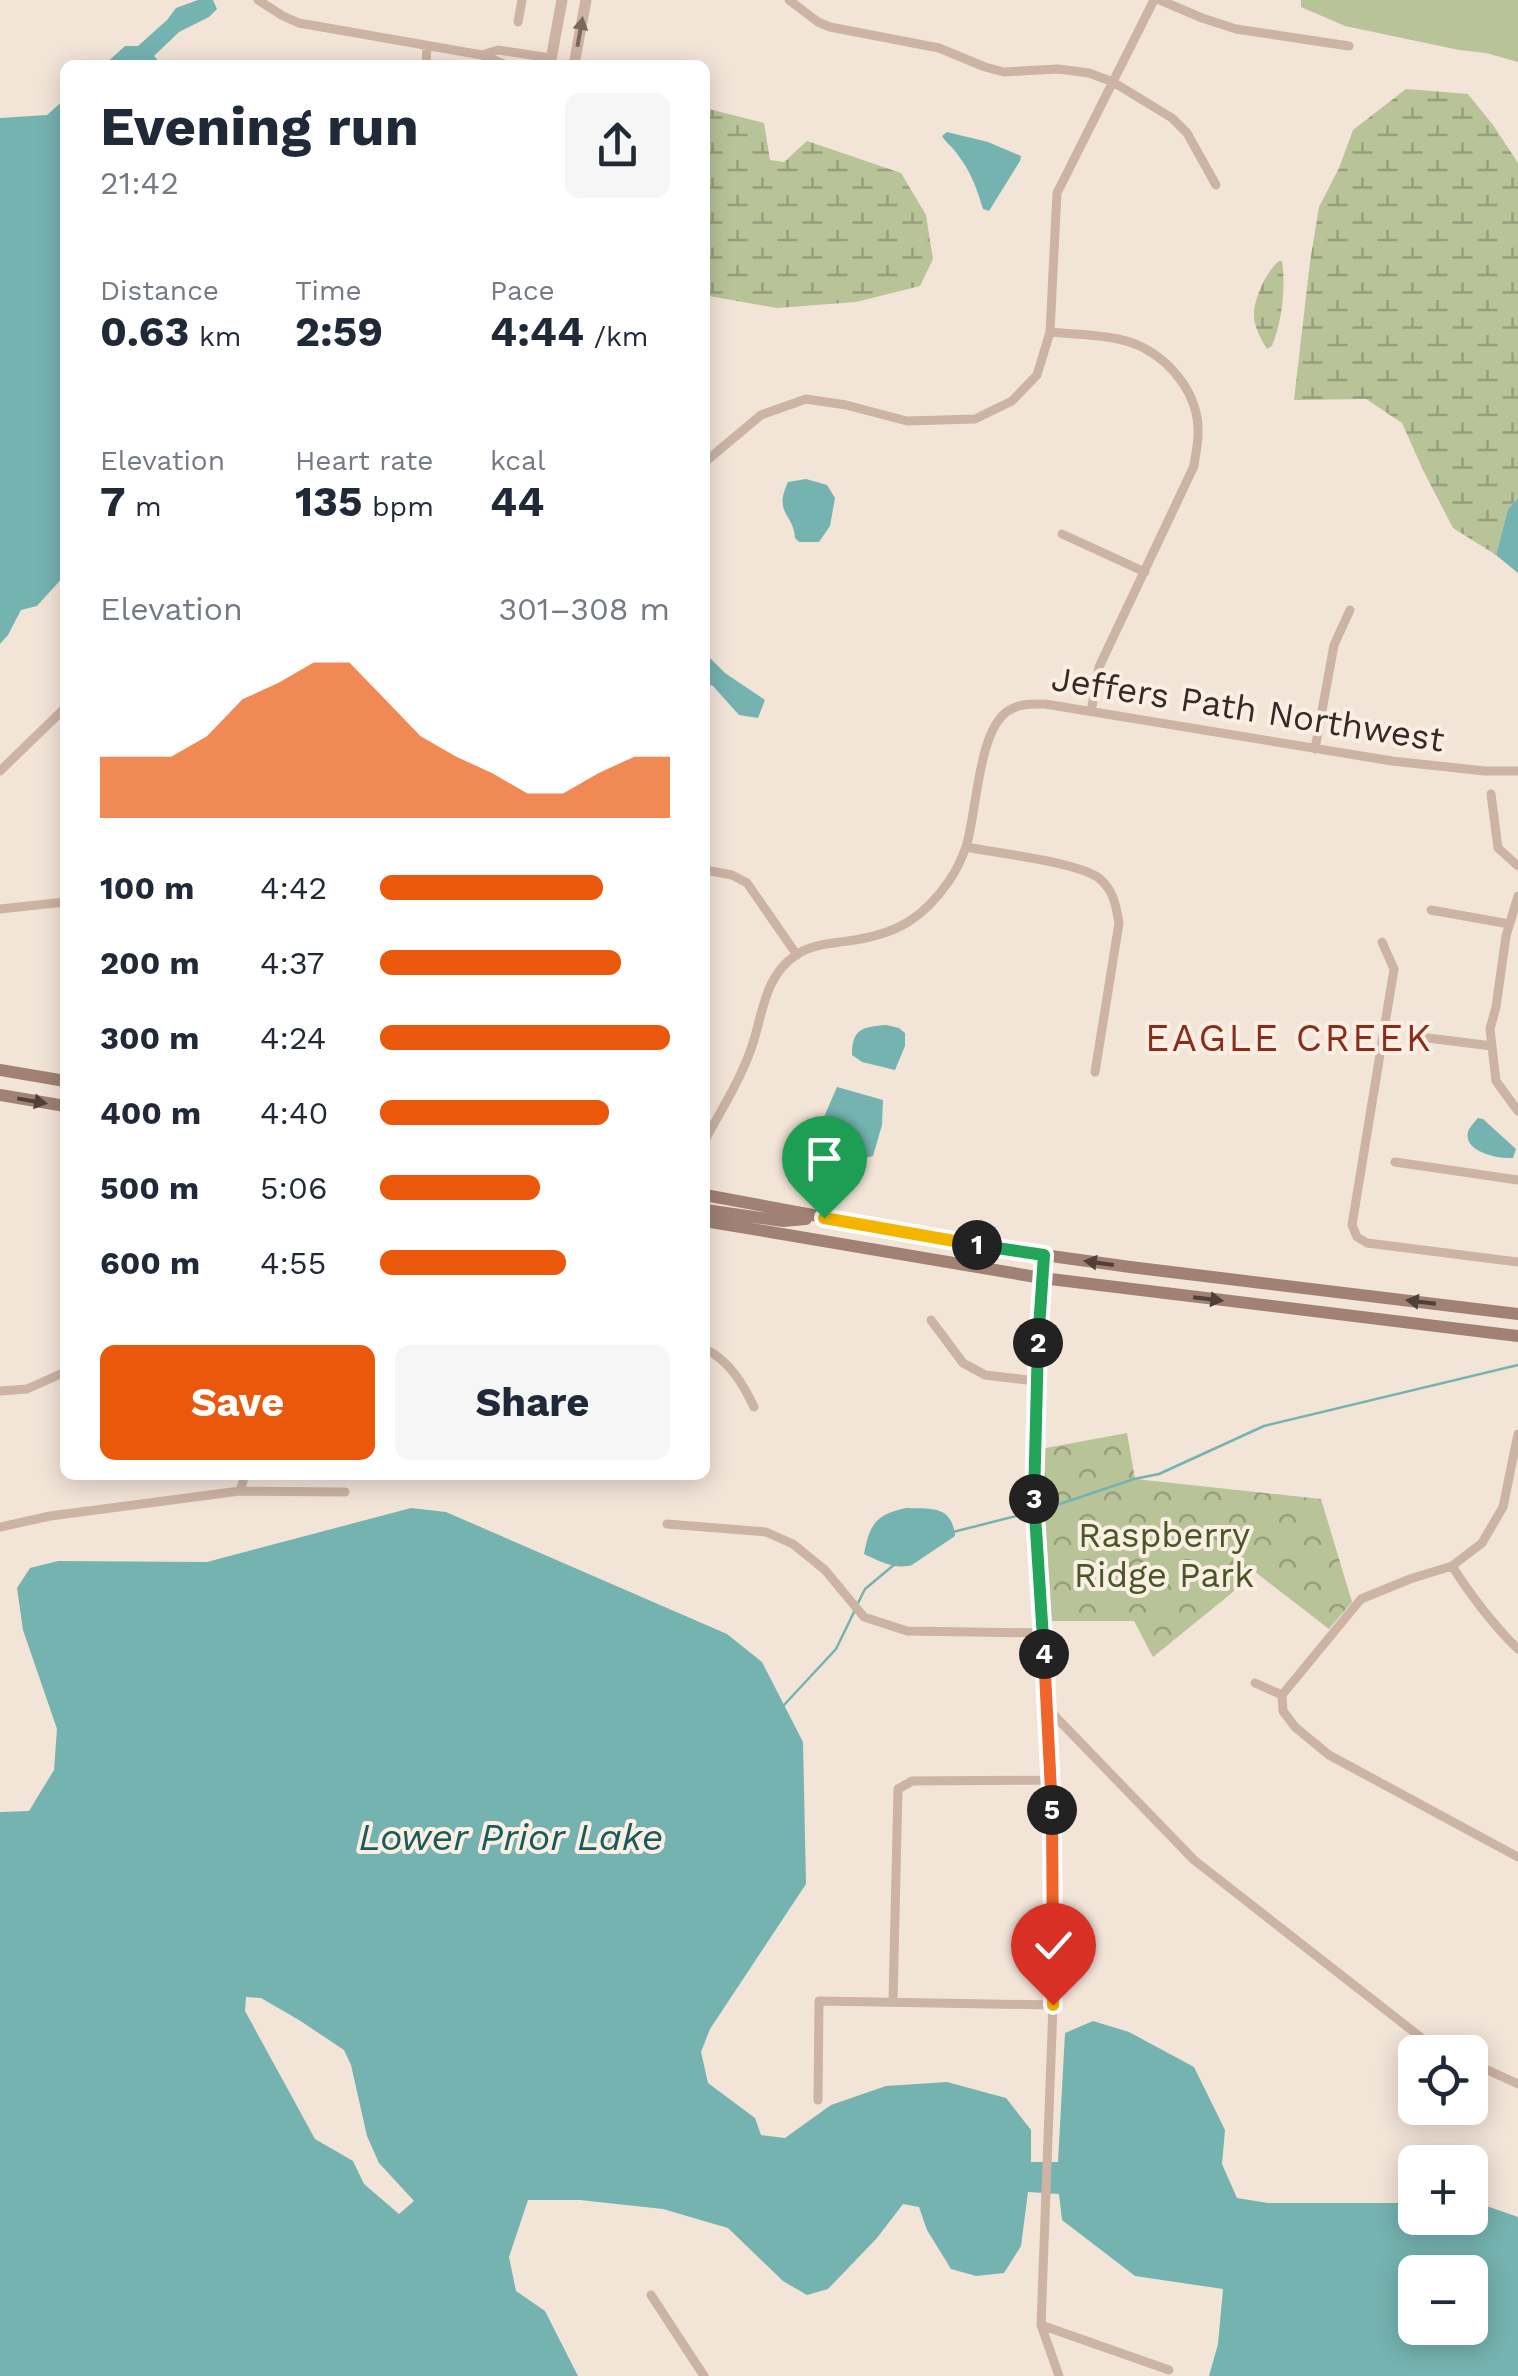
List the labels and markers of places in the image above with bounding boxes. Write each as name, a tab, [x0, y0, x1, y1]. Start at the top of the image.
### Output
pin	[782, 1116, 867, 1219]
pin: 1	[952, 1220, 1002, 1270]
pin: 2	[1013, 1318, 1063, 1368]
pin: 3	[1009, 1474, 1059, 1524]
pin: 4	[1019, 1629, 1069, 1679]
pin: 5	[1027, 1785, 1077, 1835]
pin	[1011, 1903, 1096, 2006]

